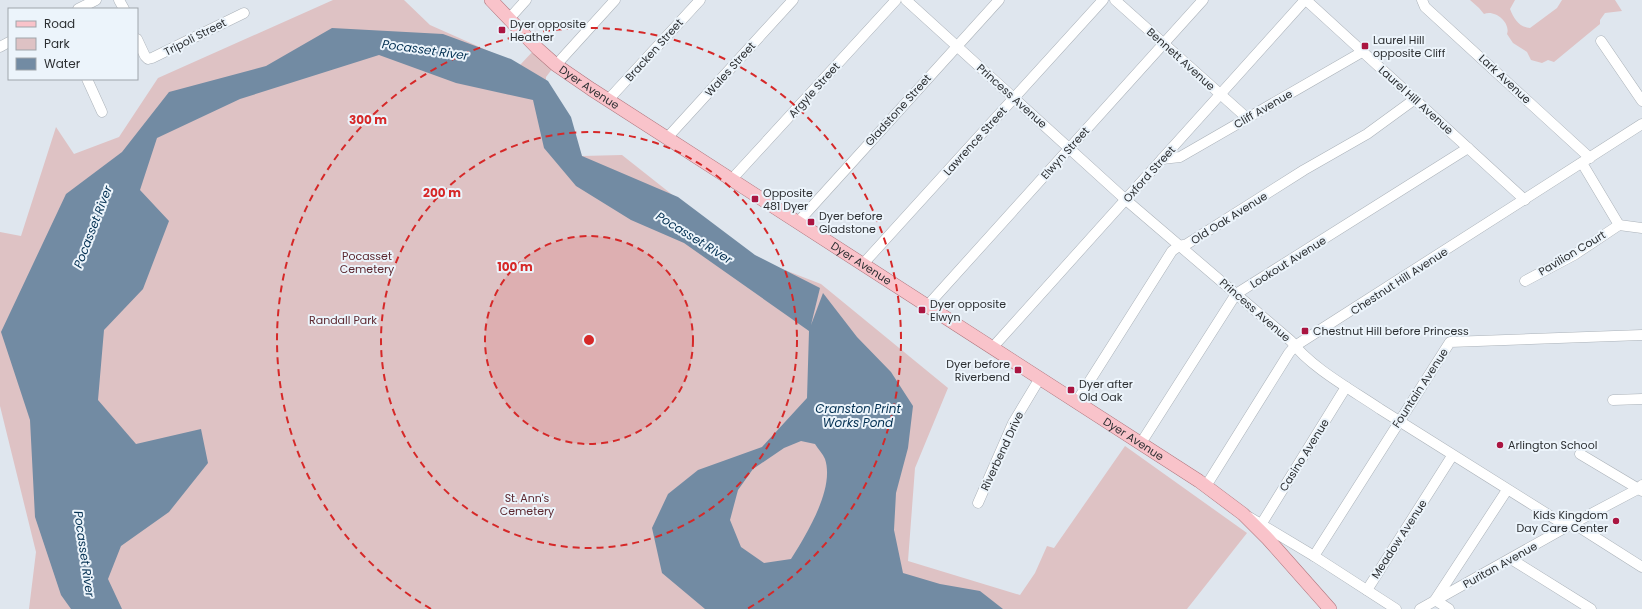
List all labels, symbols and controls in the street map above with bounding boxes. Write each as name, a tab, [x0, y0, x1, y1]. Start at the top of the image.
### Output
legend	[8, 8, 138, 80]
street label: Tripoli Street	[161, 14, 229, 60]
text: Road	[44, 15, 75, 32]
street label: Bracken Street	[621, 15, 687, 85]
place label: Dyer opposite Heather	[510, 16, 586, 45]
street label: Bennett Avenue	[1143, 24, 1219, 94]
marker: Dyer opposite Heather	[497, 25, 507, 35]
place label: Laurel Hill opposite Cliff	[1373, 32, 1446, 61]
text: Park	[44, 35, 71, 52]
water label: Pocasset River	[381, 35, 470, 64]
street label: Wales Street	[701, 38, 759, 100]
marker: Laurel Hill opposite Cliff	[1360, 41, 1370, 51]
street label: Lark Avenue	[1475, 51, 1535, 108]
text: Water	[44, 55, 81, 72]
street label: Argyle Street	[785, 59, 843, 121]
street label: Princess Avenue	[973, 60, 1051, 132]
street label: Dyer Avenue	[556, 61, 623, 113]
street label: Laurel Hill Avenue	[1375, 62, 1457, 138]
street label: Gladstone Street	[861, 70, 935, 150]
street label: Cliff Avenue	[1231, 86, 1295, 132]
street label: Lawrence Street	[940, 103, 1010, 179]
text: 300 m	[349, 111, 387, 128]
street label: Elwyn Street	[1037, 123, 1093, 183]
street label: Oxford Street	[1119, 142, 1179, 206]
water label: Pocasset River	[69, 183, 116, 270]
text: 200 m	[423, 184, 461, 201]
place label: Opposite 481 Dyer	[763, 185, 813, 214]
street label: Old Oak Avenue	[1188, 188, 1271, 248]
marker: Opposite 481 Dyer	[750, 194, 760, 204]
water label: Pocasset River	[653, 207, 736, 268]
place label: Dyer before Gladstone	[819, 208, 883, 237]
marker: Dyer before Gladstone	[806, 217, 816, 227]
street label: Pavilion Court	[1535, 227, 1609, 279]
street label: Lookout Avenue	[1247, 232, 1329, 292]
street label: Dyer Avenue	[828, 238, 895, 289]
street label: Chestnut Hill Avenue	[1347, 243, 1451, 319]
park label: Pocasset Cemetery	[340, 248, 395, 277]
text: 100 m	[497, 258, 533, 275]
street label: Princess Avenue	[1216, 275, 1294, 345]
place label: Dyer opposite Elwyn	[930, 296, 1006, 325]
marker: Dyer opposite Elwyn	[917, 305, 927, 315]
park label: Randall Park	[309, 312, 377, 328]
place label: Chestnut Hill before Princess	[1313, 323, 1469, 339]
marker: Chestnut Hill before Princess	[1300, 326, 1310, 336]
centre of rings	[582, 333, 596, 347]
street label: Fountain Avenue	[1388, 345, 1452, 431]
place label: Dyer before Riverbend	[946, 356, 1010, 385]
marker: Dyer before Riverbend	[1013, 365, 1023, 375]
place label: Dyer after Old Oak	[1079, 376, 1133, 405]
marker: Dyer after Old Oak	[1066, 385, 1076, 395]
water label: Cranston Print Works Pond	[815, 400, 901, 431]
street label: Riverbend Drive	[977, 409, 1027, 493]
street label: Dyer Avenue	[1100, 413, 1167, 464]
street label: Casino Avenue	[1275, 416, 1333, 494]
place label: Arlington School	[1508, 437, 1597, 453]
marker: Arlington School	[1495, 440, 1505, 450]
park label: St. Ann's Cemetery	[500, 490, 555, 519]
street label: Meadow Avenue	[1367, 496, 1431, 582]
place label: Kids Kingdom Day Care Center	[1517, 507, 1608, 536]
water label: Pocasset River	[70, 510, 99, 599]
marker: Kids Kingdom Day Care Center	[1611, 516, 1621, 526]
street label: Puritan Avenue	[1460, 538, 1540, 592]

